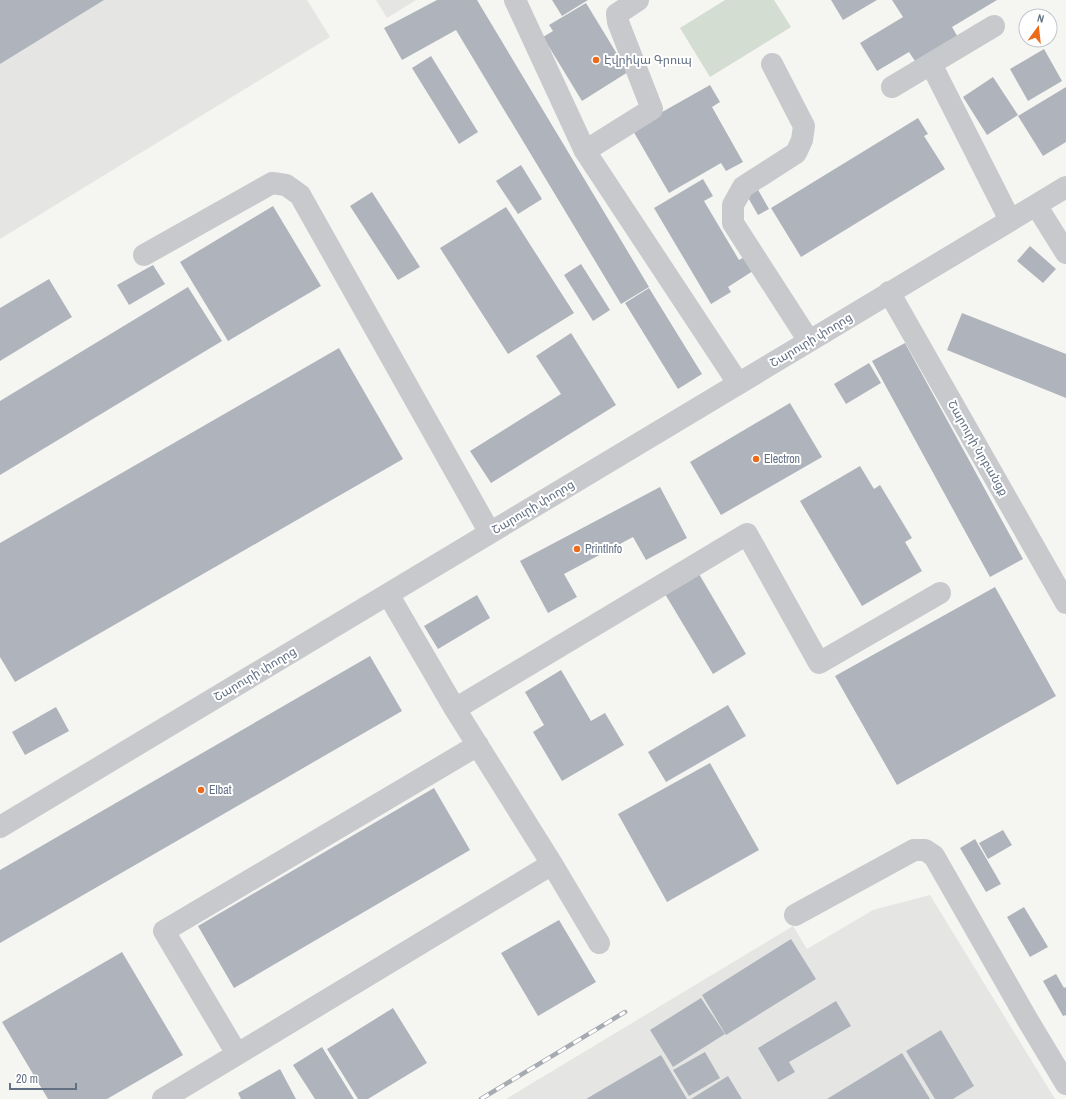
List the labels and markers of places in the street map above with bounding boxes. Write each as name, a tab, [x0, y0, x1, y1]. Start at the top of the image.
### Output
place label: Էվրիկա Գրուպ	[604, 52, 692, 68]
marker: Էվրիկա Գրուպ	[591, 55, 601, 65]
place label: Electron	[764, 451, 800, 467]
marker: Electron	[751, 454, 761, 464]
place label: PrintInfo	[585, 541, 622, 557]
marker: PrintInfo	[572, 544, 582, 554]
place label: Elbat	[209, 782, 232, 798]
marker: Elbat	[196, 785, 206, 795]

